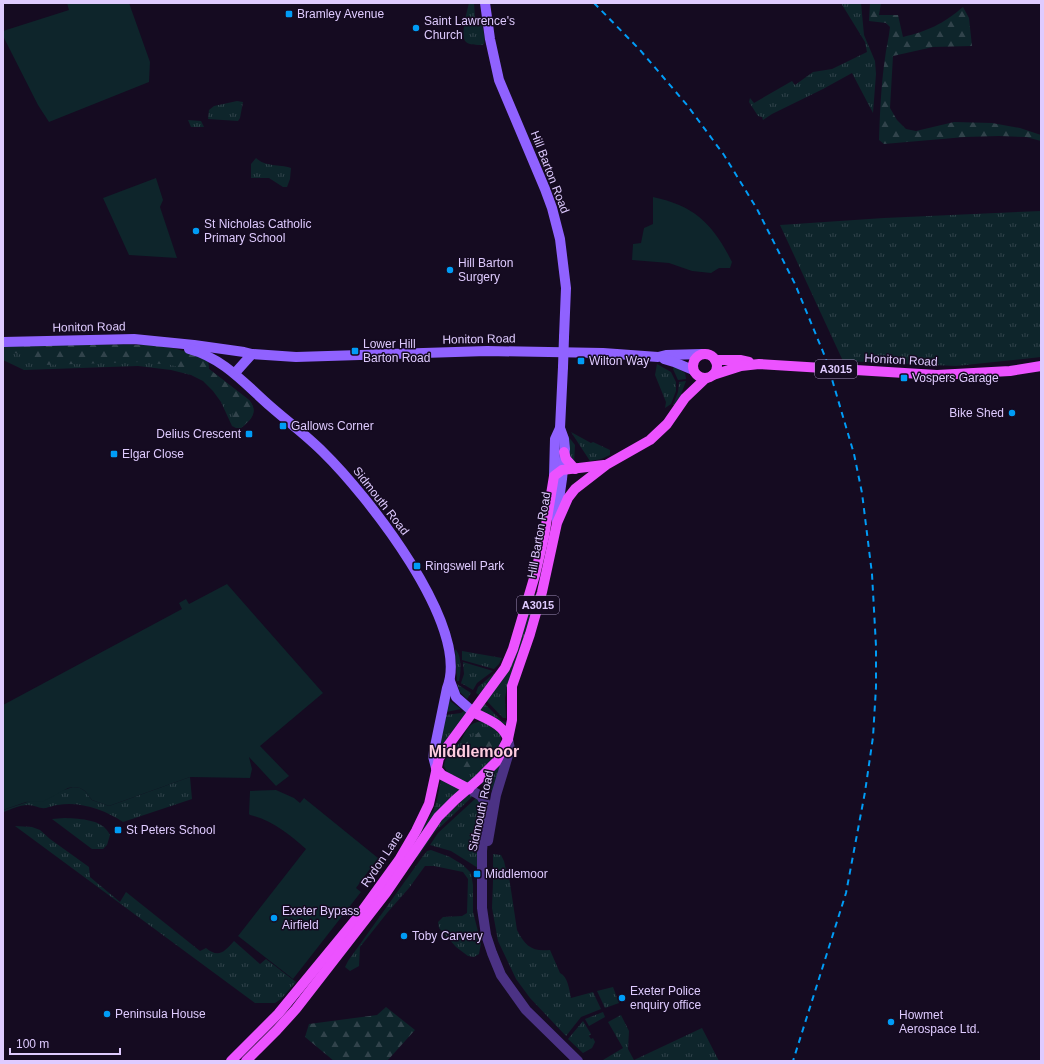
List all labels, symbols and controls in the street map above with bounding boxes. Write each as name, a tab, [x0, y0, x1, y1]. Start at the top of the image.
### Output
place label: Bramley Avenue	[297, 7, 384, 21]
marker: Bramley Avenue	[284, 9, 294, 19]
place label: Saint Lawrence's Church	[424, 14, 515, 42]
marker: Saint Lawrence's Church	[411, 23, 421, 33]
street label: Hill Barton Road	[528, 129, 572, 215]
place label: St Nicholas Catholic Primary School	[204, 217, 311, 245]
marker: St Nicholas Catholic Primary School	[191, 226, 201, 236]
place label: Hill Barton Surgery	[458, 256, 513, 284]
marker: Hill Barton Surgery	[445, 265, 455, 275]
street label: Honiton Road	[52, 319, 126, 335]
street label: Honiton Road	[442, 331, 516, 347]
place label: Lower Hill Barton Road	[363, 337, 430, 365]
marker: Lower Hill Barton Road	[350, 346, 360, 356]
street label: Honiton Road	[864, 351, 938, 369]
place label: Wilton Way	[589, 354, 649, 368]
marker: Wilton Way	[576, 356, 586, 366]
road number: A3015	[815, 360, 857, 378]
place label: Vospers Garage	[912, 371, 999, 385]
marker: Vospers Garage	[899, 373, 909, 383]
place label: Bike Shed	[949, 406, 1004, 420]
marker: Bike Shed	[1007, 408, 1017, 418]
place label: Gallows Corner	[291, 419, 374, 433]
marker: Gallows Corner	[278, 421, 288, 431]
place label: Delius Crescent	[156, 427, 242, 441]
marker: Delius Crescent	[244, 429, 254, 439]
place label: Elgar Close	[122, 447, 184, 461]
marker: Elgar Close	[109, 449, 119, 459]
street label: Sidmouth Road	[350, 464, 412, 538]
street label: Hill Barton Road	[525, 491, 553, 579]
place label: Ringswell Park	[425, 559, 505, 573]
marker: Ringswell Park	[412, 561, 422, 571]
road number: A3015	[517, 596, 559, 614]
district label: Middlemoor	[429, 743, 519, 760]
street label: Sidmouth Road	[466, 769, 496, 853]
place label: St Peters School	[126, 823, 215, 837]
marker: St Peters School	[113, 825, 123, 835]
street label: Rydon Lane	[358, 828, 406, 890]
place label: Middlemoor	[485, 867, 548, 881]
marker: Middlemoor	[472, 869, 482, 879]
place label: Exeter Bypass Airfield	[282, 904, 359, 932]
marker: Exeter Bypass Airfield	[269, 913, 279, 923]
place label: Toby Carvery	[412, 929, 483, 943]
marker: Toby Carvery	[399, 931, 409, 941]
place label: Exeter Police enquiry office	[630, 984, 701, 1012]
marker: Exeter Police enquiry office	[617, 993, 627, 1003]
place label: Peninsula House	[115, 1007, 206, 1021]
place label: Howmet Aerospace Ltd.	[899, 1008, 980, 1036]
marker: Peninsula House	[102, 1009, 112, 1019]
marker: Howmet Aerospace Ltd.	[886, 1017, 896, 1027]
scale bar	[10, 1030, 120, 1056]
text: 100 m	[16, 1037, 49, 1051]

